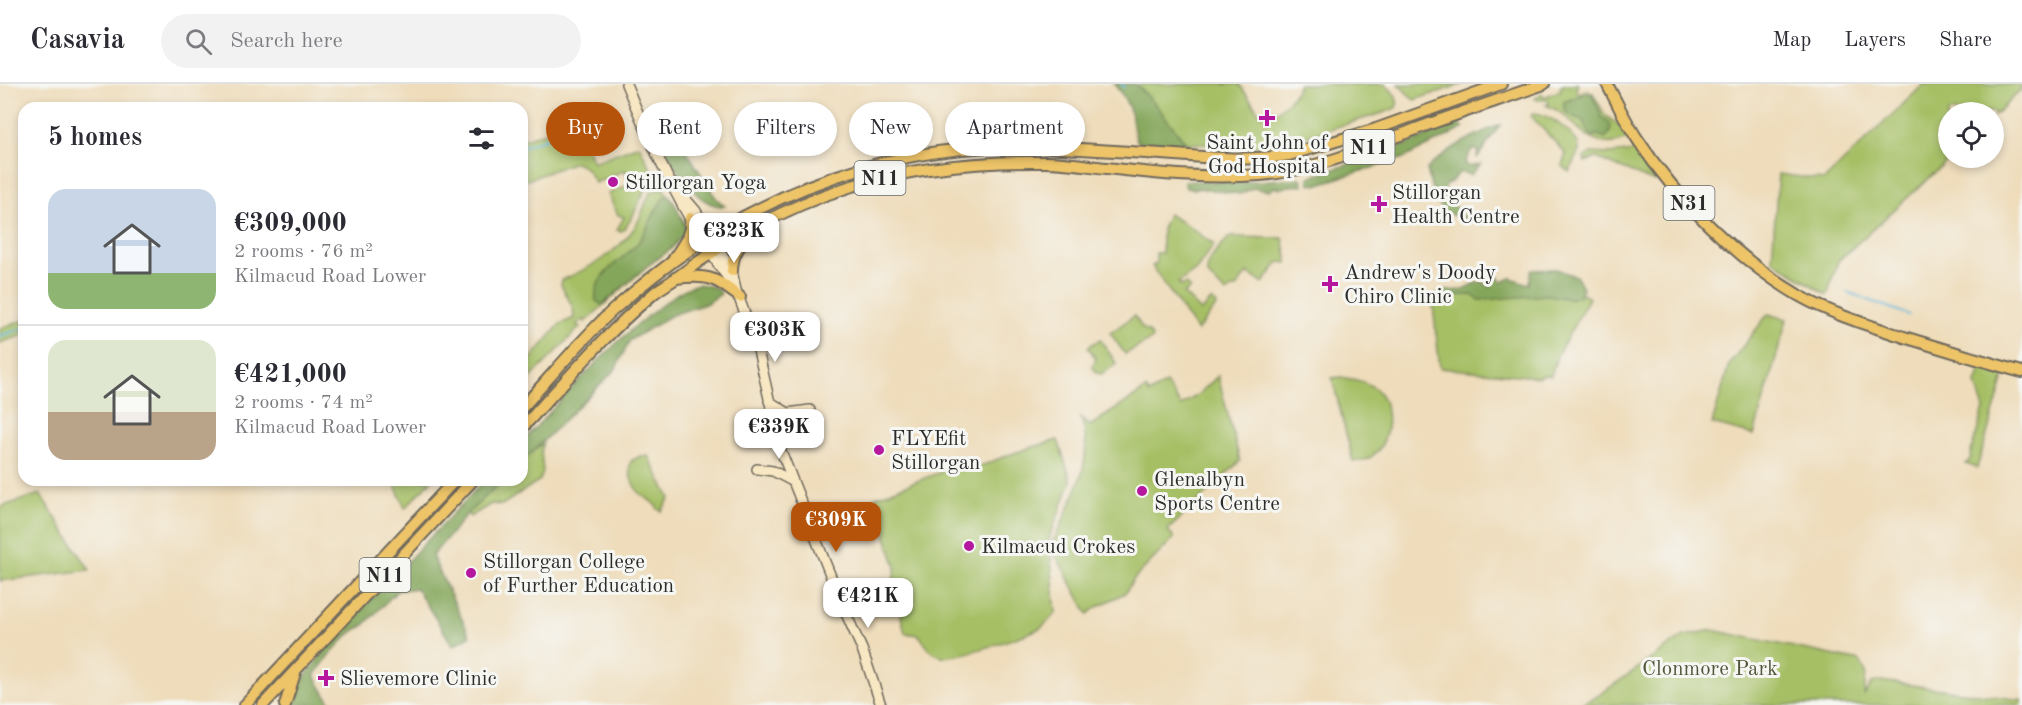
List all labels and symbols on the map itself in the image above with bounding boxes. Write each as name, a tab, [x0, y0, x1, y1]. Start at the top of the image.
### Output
marker: Saint John of God Hospital	[1258, 109, 1276, 127]
road number: N11	[1344, 130, 1394, 164]
place label: Saint John of God Hospital	[1206, 133, 1329, 178]
road number: N11	[854, 161, 906, 195]
place label: Stillorgan Yoga	[625, 173, 766, 194]
marker: Stillorgan Yoga	[606, 175, 620, 189]
place label: Stillorgan Health Centre	[1392, 183, 1520, 228]
road number: N31	[1664, 186, 1714, 220]
marker: Stillorgan Health Centre	[1370, 195, 1388, 213]
pin: €323K	[692, 213, 776, 264]
place label: Andrew's Doody Chiro Clinic	[1344, 263, 1496, 308]
marker: Andrew's Doody Chiro Clinic	[1321, 275, 1339, 293]
pin: €303K	[733, 312, 817, 363]
pin: €339K	[737, 409, 821, 460]
place label: FLYEfit Stillorgan	[891, 429, 980, 474]
marker: FLYEfit Stillorgan	[872, 443, 886, 457]
place label: Glenalbyn Sports Centre	[1154, 470, 1280, 515]
marker: Glenalbyn Sports Centre	[1135, 484, 1149, 498]
pin: €309K	[794, 502, 878, 553]
place label: Kilmacud Crokes	[981, 537, 1135, 558]
marker: Kilmacud Crokes	[962, 539, 976, 553]
place label: Stillorgan College of Further Education	[483, 552, 674, 597]
road number: N11	[360, 558, 410, 592]
marker: Stillorgan College of Further Education	[464, 566, 478, 580]
pin: €421K	[826, 578, 910, 629]
park label: Clonmore Park	[1642, 659, 1778, 680]
marker: Slievemore Clinic	[317, 669, 335, 687]
place label: Slievemore Clinic	[340, 669, 497, 690]

